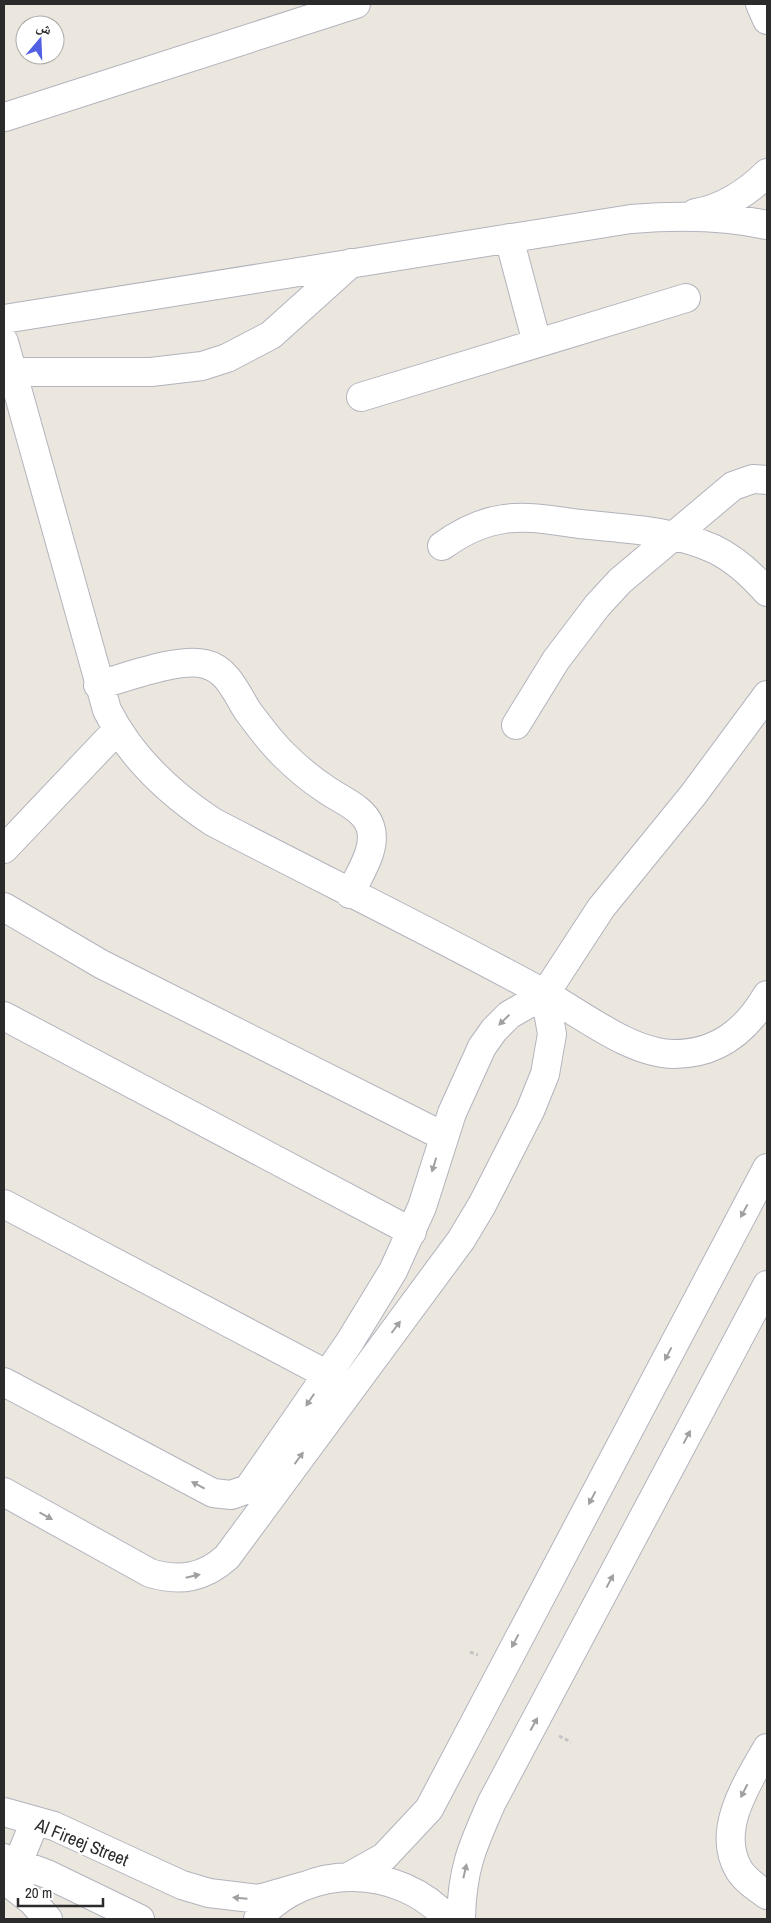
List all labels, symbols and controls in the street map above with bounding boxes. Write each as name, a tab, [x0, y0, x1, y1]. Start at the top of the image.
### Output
north arrow	[15, 15, 65, 65]
text: ش	[34, 17, 54, 39]
one-way arrow	[499, 1014, 511, 1026]
one-way arrow	[430, 1157, 438, 1172]
one-way arrow	[740, 1204, 748, 1218]
one-way arrow	[391, 1320, 401, 1334]
one-way arrow	[664, 1347, 672, 1362]
one-way arrow	[305, 1393, 315, 1406]
one-way arrow	[682, 1431, 691, 1444]
one-way arrow	[294, 1452, 305, 1465]
one-way arrow	[190, 1481, 205, 1489]
one-way arrow	[588, 1490, 596, 1505]
one-way arrow	[39, 1512, 54, 1520]
one-way arrow	[186, 1572, 201, 1580]
one-way arrow	[606, 1574, 615, 1588]
one-way arrow	[511, 1634, 519, 1648]
one-way arrow	[530, 1717, 538, 1732]
one-way arrow	[740, 1784, 748, 1798]
street label: Al Fireej Street	[31, 1812, 132, 1872]
one-way arrow	[461, 1863, 469, 1878]
scale bar	[18, 1876, 102, 1908]
text: 20 m	[25, 1882, 52, 1903]
one-way arrow	[231, 1893, 247, 1901]

